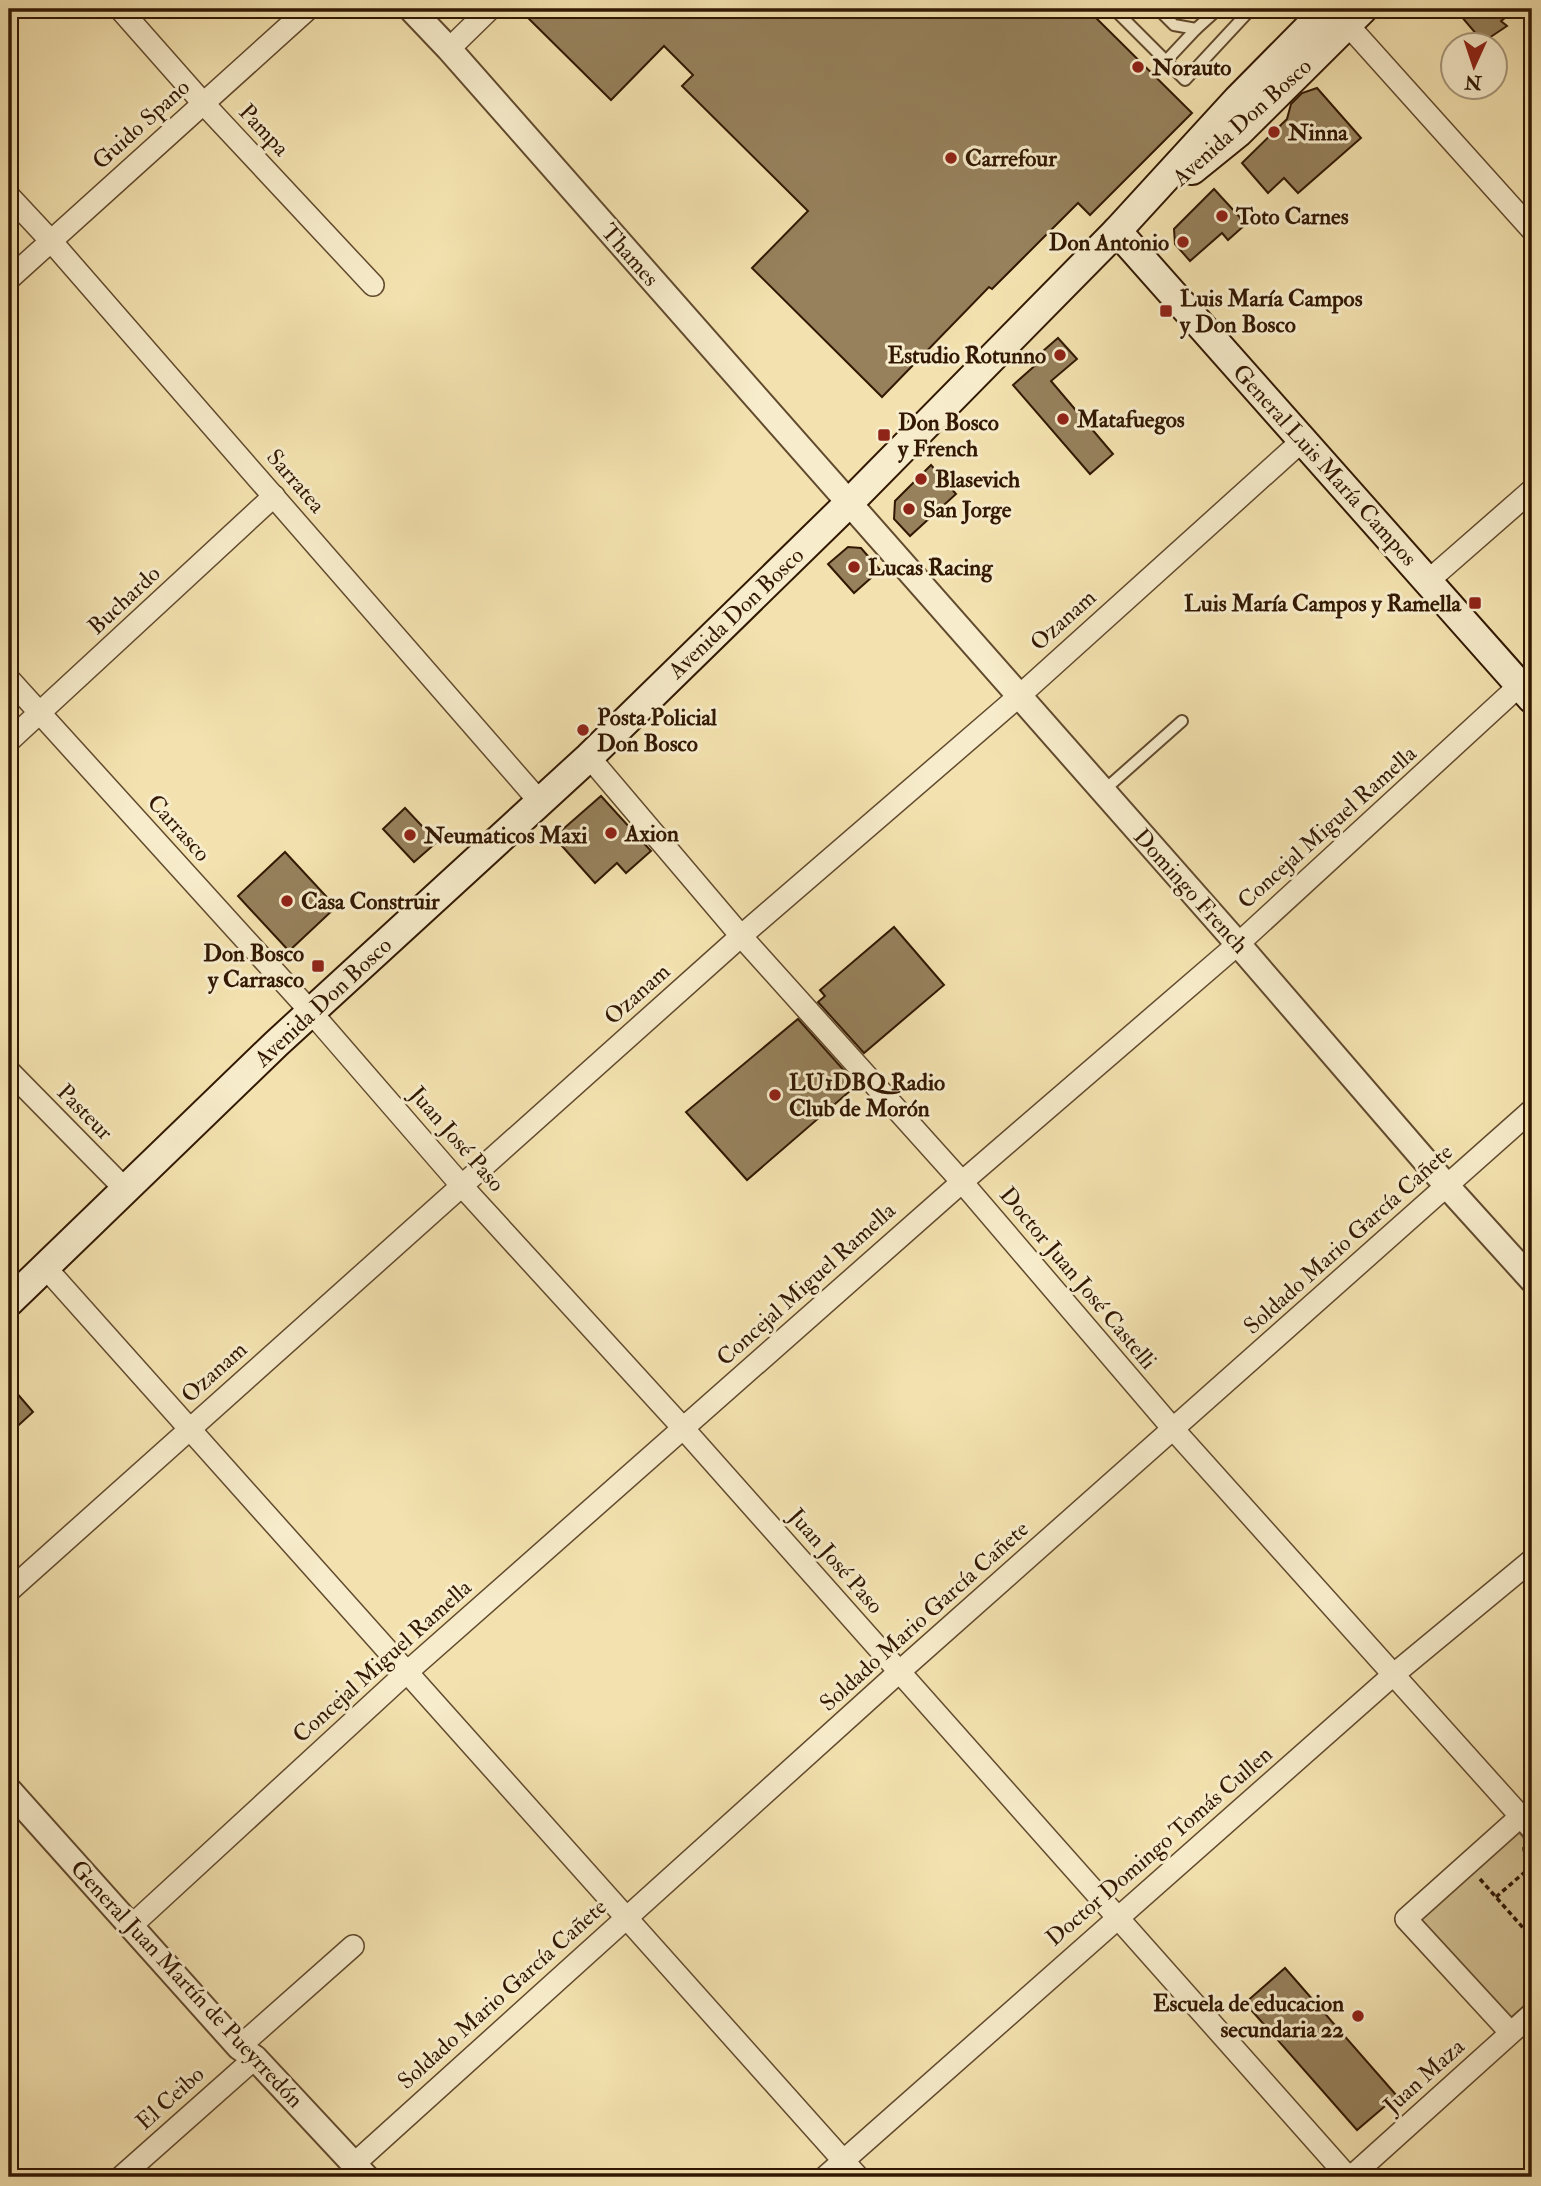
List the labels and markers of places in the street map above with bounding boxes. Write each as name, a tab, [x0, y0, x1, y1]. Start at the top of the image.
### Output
place label: Norauto	[1151, 53, 1231, 82]
marker: Norauto	[1130, 59, 1146, 75]
place label: Ninna	[1287, 118, 1349, 147]
marker: Ninna	[1266, 124, 1282, 140]
place label: Carrefour	[965, 144, 1057, 173]
marker: Carrefour	[943, 150, 959, 166]
place label: Toto Carnes	[1235, 202, 1349, 231]
marker: Toto Carnes	[1214, 208, 1230, 224]
place label: Don Antonio	[1049, 228, 1169, 257]
marker: Don Antonio	[1175, 234, 1191, 250]
place label: Luis María Campos y Don Bosco	[1179, 284, 1363, 340]
marker: Luis María Campos y Don Bosco	[1158, 303, 1174, 319]
place label: Estudio Rotunno	[888, 341, 1046, 370]
marker: Estudio Rotunno	[1052, 347, 1068, 363]
place label: Matafuegos	[1076, 405, 1185, 435]
place label: Don Bosco y French	[897, 408, 999, 464]
marker: Matafuegos	[1055, 411, 1071, 427]
marker: Don Bosco y French	[876, 427, 892, 443]
place label: Blasevich	[935, 465, 1020, 494]
marker: Blasevich	[913, 471, 929, 487]
place label: San Jorge	[923, 495, 1012, 525]
marker: San Jorge	[901, 501, 917, 517]
place label: Lucas Racing	[868, 553, 994, 583]
marker: Lucas Racing	[846, 559, 862, 575]
place label: Luis María Campos y Ramella	[1184, 589, 1463, 619]
marker: Luis María Campos y Ramella	[1467, 595, 1483, 611]
place label: Posta Policial Don Bosco	[597, 703, 718, 758]
marker: Posta Policial Don Bosco	[575, 722, 591, 738]
place label: Axion	[624, 819, 679, 848]
place label: Neumaticos Maxi	[423, 821, 587, 850]
marker: Axion	[603, 825, 619, 841]
marker: Neumaticos Maxi	[402, 827, 418, 843]
place label: Casa Construir	[301, 887, 440, 916]
marker: Casa Construir	[279, 893, 295, 909]
place label: Don Bosco y Carrasco	[203, 939, 304, 995]
marker: Don Bosco y Carrasco	[310, 958, 326, 974]
place label: LU1DBQ Radio Club de Morón	[789, 1068, 945, 1123]
marker: LU1DBQ Radio Club de Morón	[767, 1087, 783, 1103]
place label: Escuela de educacion secundaria 22	[1153, 1989, 1344, 2044]
marker: Escuela de educacion secundaria 22	[1350, 2008, 1366, 2024]

